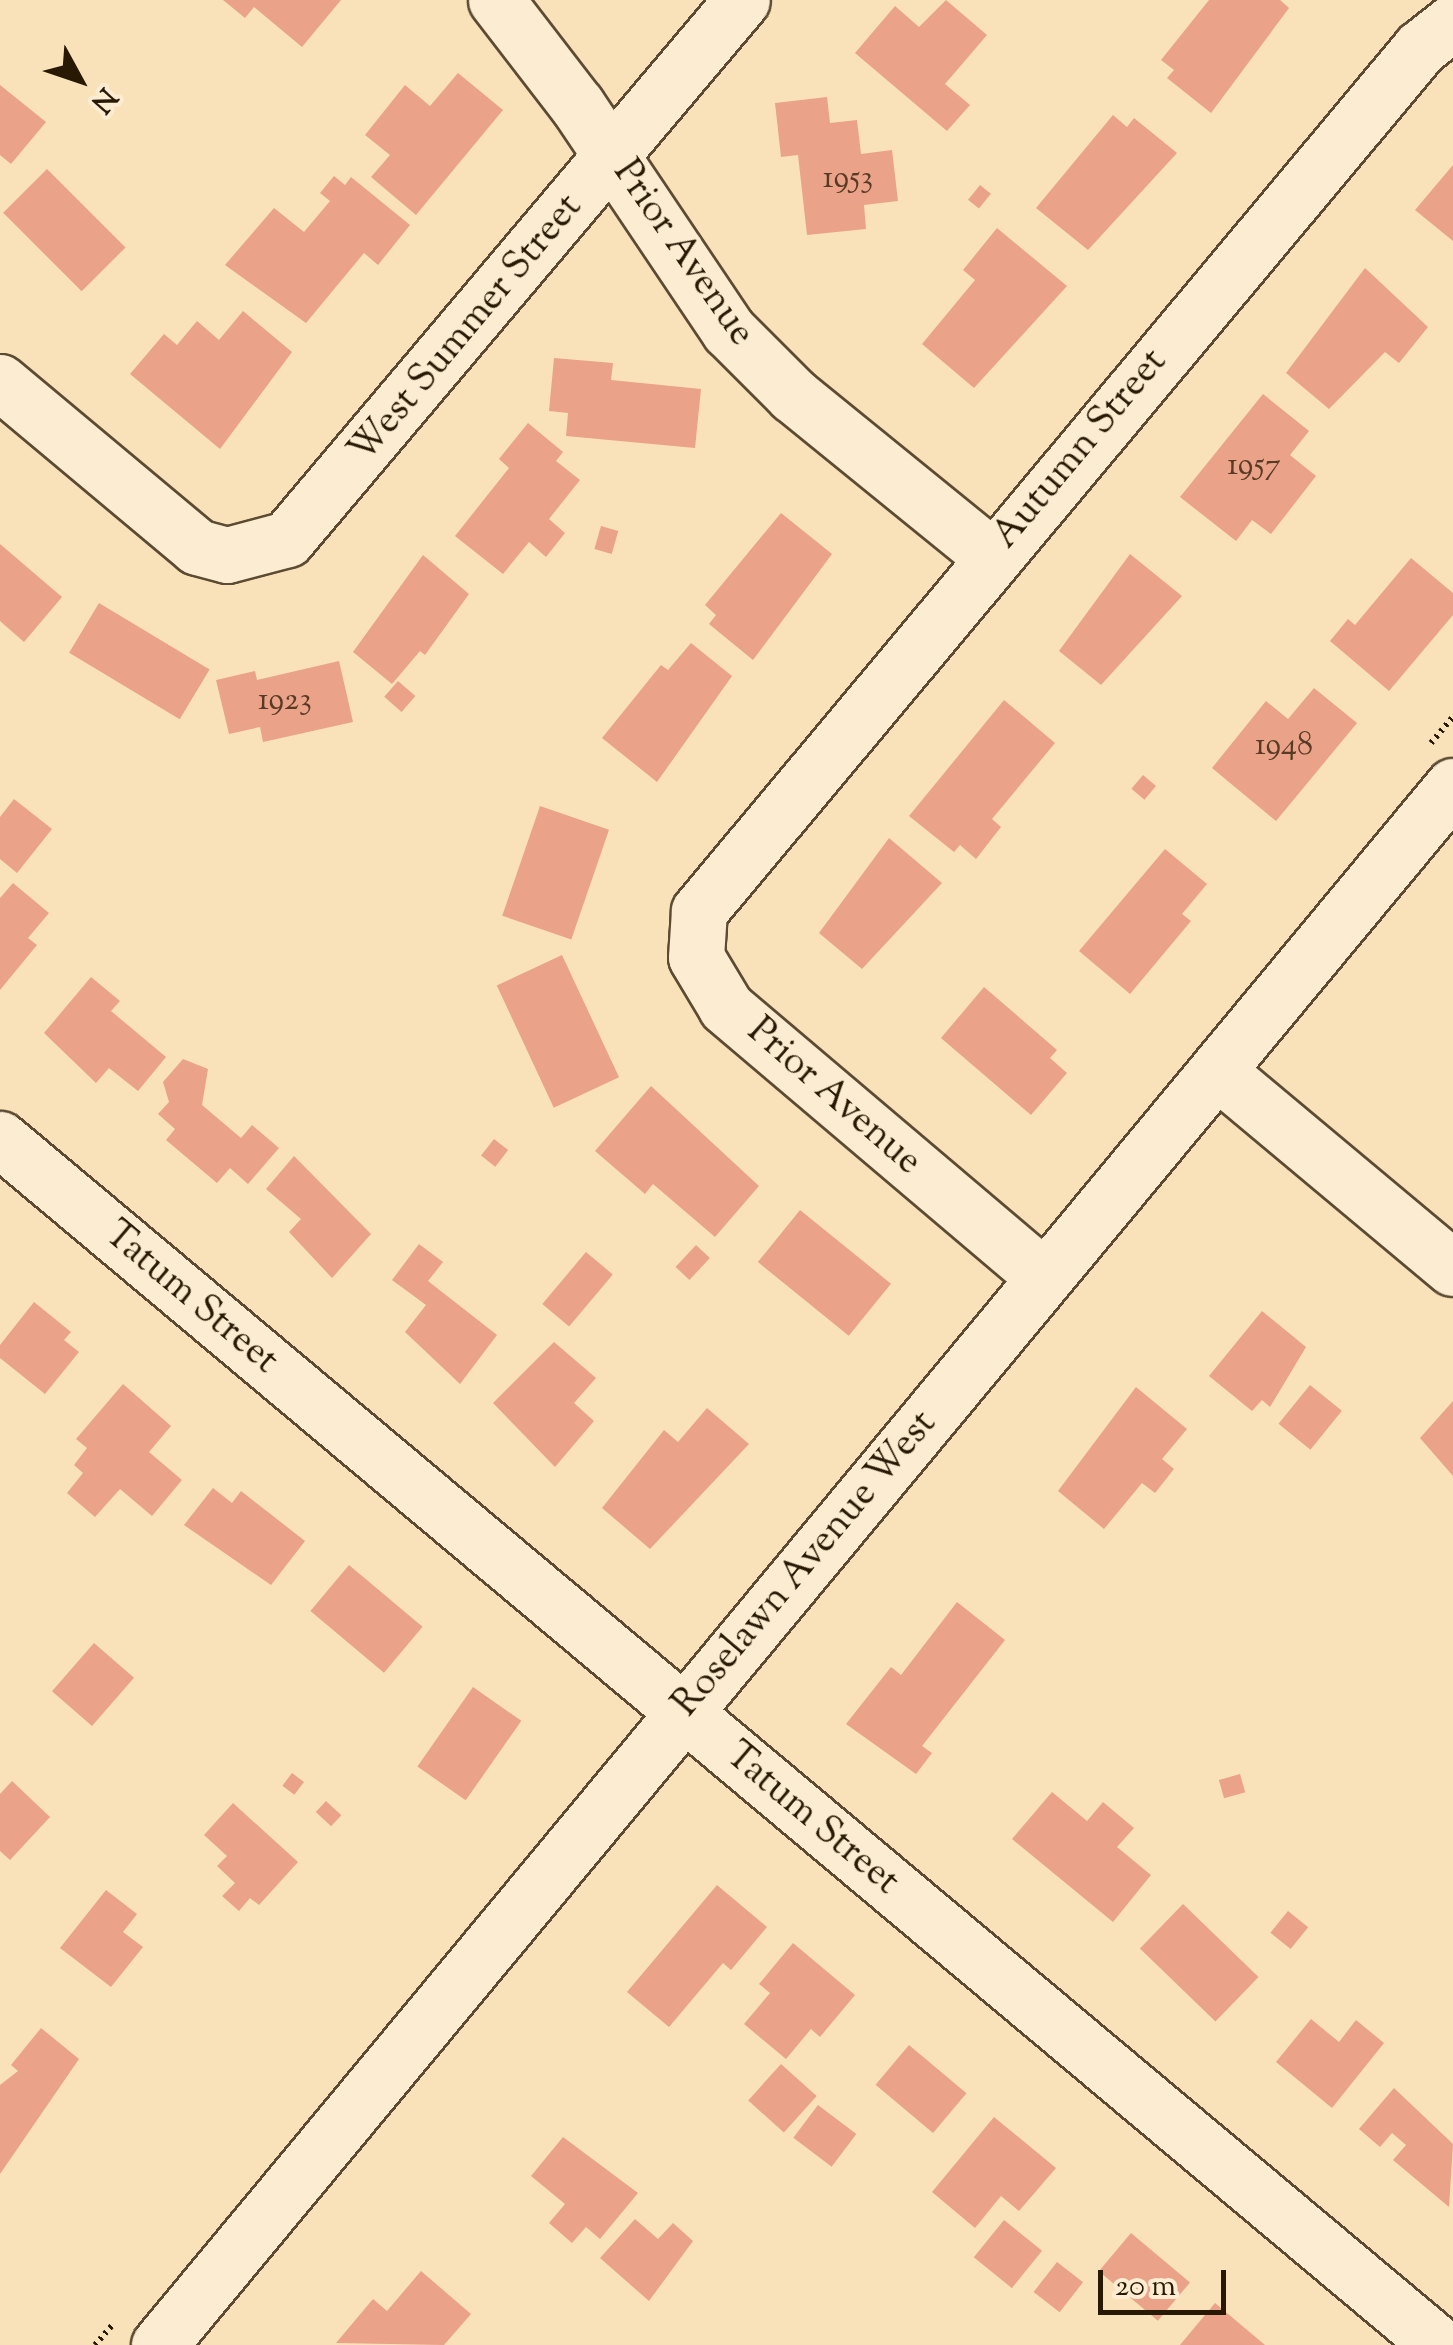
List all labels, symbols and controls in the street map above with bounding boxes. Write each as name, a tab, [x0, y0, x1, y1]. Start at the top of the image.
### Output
north arrow	[30, 30, 130, 130]
text: N	[80, 78, 125, 121]
street label: Prior Avenue	[601, 153, 763, 355]
house number: 1953	[823, 160, 873, 198]
street label: West Summer Street	[341, 186, 593, 474]
street label: Autumn Street	[984, 341, 1178, 559]
house number: 1957	[1227, 447, 1281, 485]
house number: 1923	[258, 682, 312, 720]
house number: 1948	[1255, 727, 1313, 765]
street label: Prior Avenue	[737, 1010, 929, 1186]
street label: Tatum Street	[94, 1213, 286, 1385]
street label: Roselawn Avenue West	[665, 1403, 947, 1727]
street label: Tatum Street	[715, 1734, 907, 1906]
scale bar	[1103, 2250, 1230, 2312]
text: 20 m	[1115, 2266, 1176, 2309]

